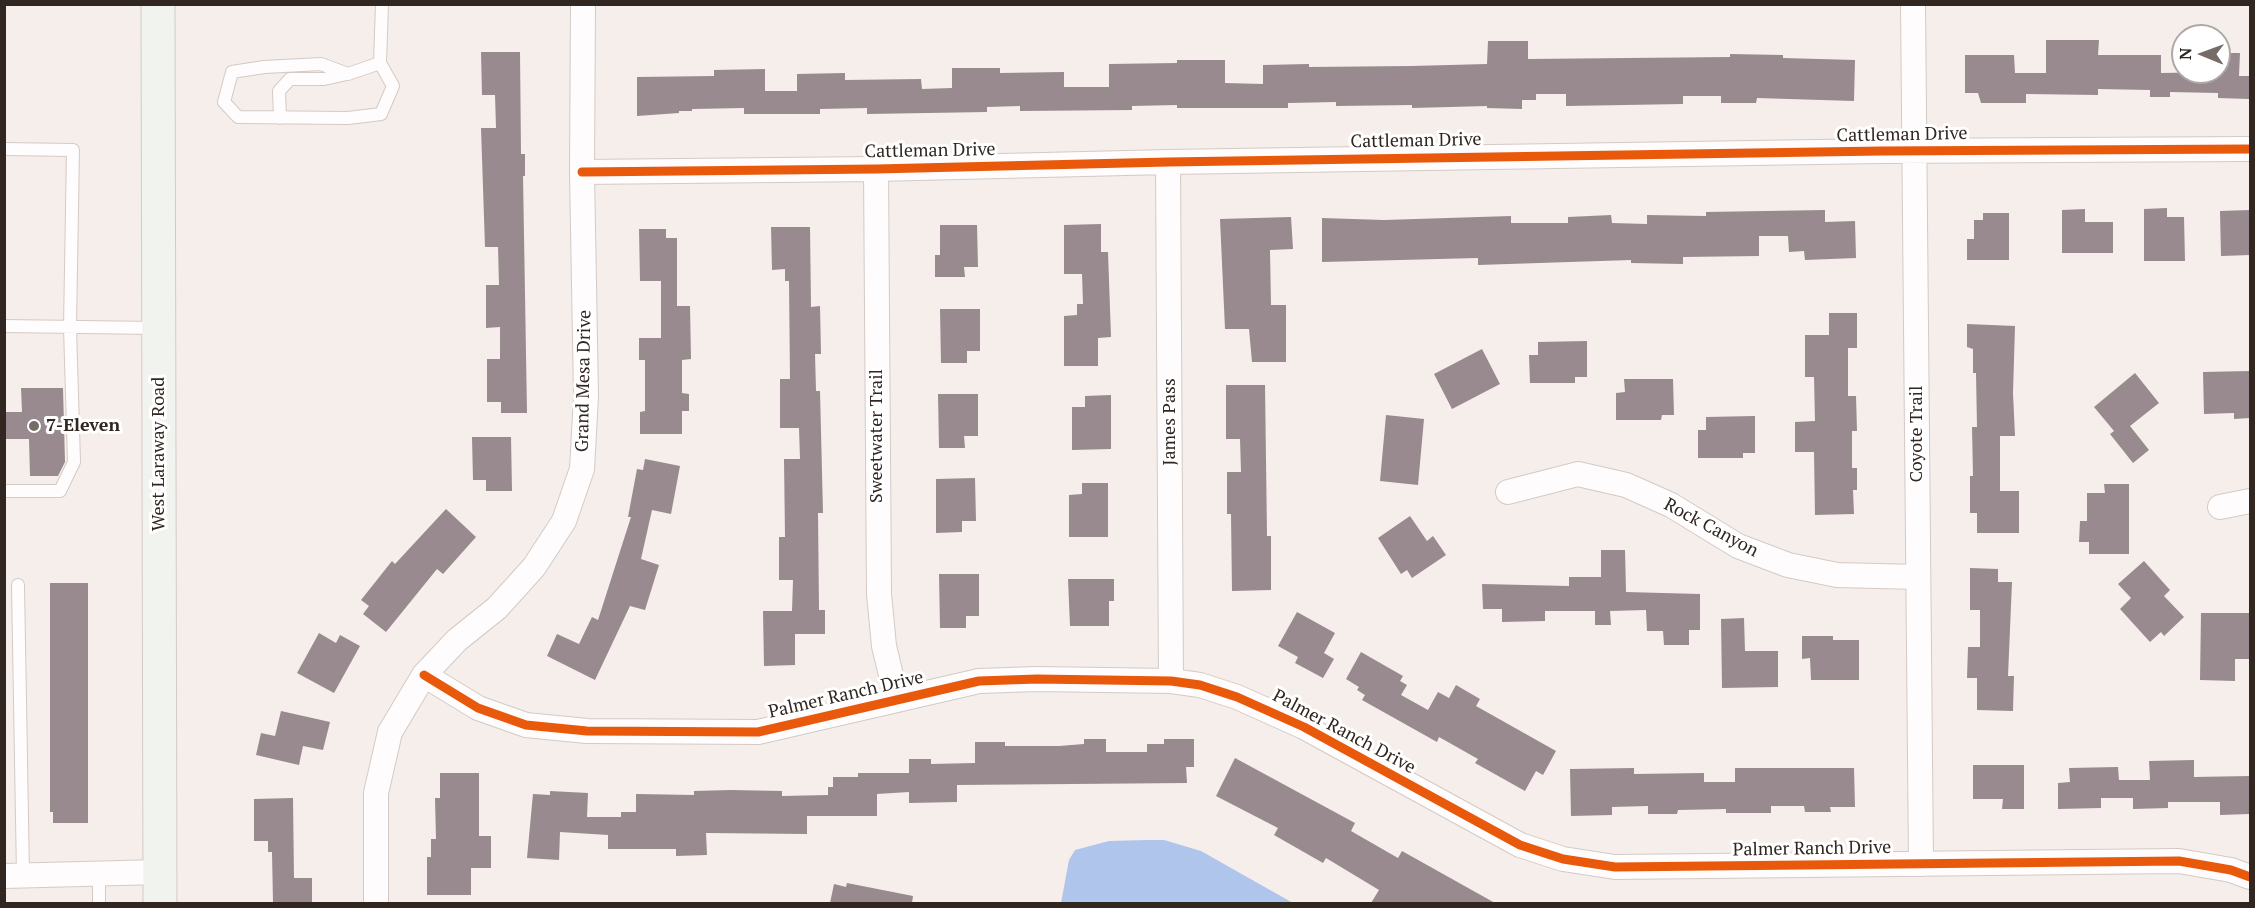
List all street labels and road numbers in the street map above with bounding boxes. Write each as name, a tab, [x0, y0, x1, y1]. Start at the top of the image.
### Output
street label: Cattleman Drive	[1836, 123, 1968, 147]
street label: Cattleman Drive	[1350, 129, 1482, 153]
street label: Cattleman Drive	[864, 139, 996, 163]
street label: Grand Mesa Drive	[572, 310, 596, 452]
street label: Sweetwater Trail	[866, 369, 888, 503]
street label: West Laraway Road	[148, 377, 170, 531]
street label: James Pass	[1159, 378, 1181, 466]
street label: Coyote Trail	[1906, 386, 1928, 482]
street label: Rock Canyon	[1660, 494, 1762, 562]
street label: Palmer Ranch Drive	[766, 667, 926, 723]
street label: Palmer Ranch Drive	[1269, 685, 1419, 779]
street label: Palmer Ranch Drive	[1733, 837, 1891, 861]

